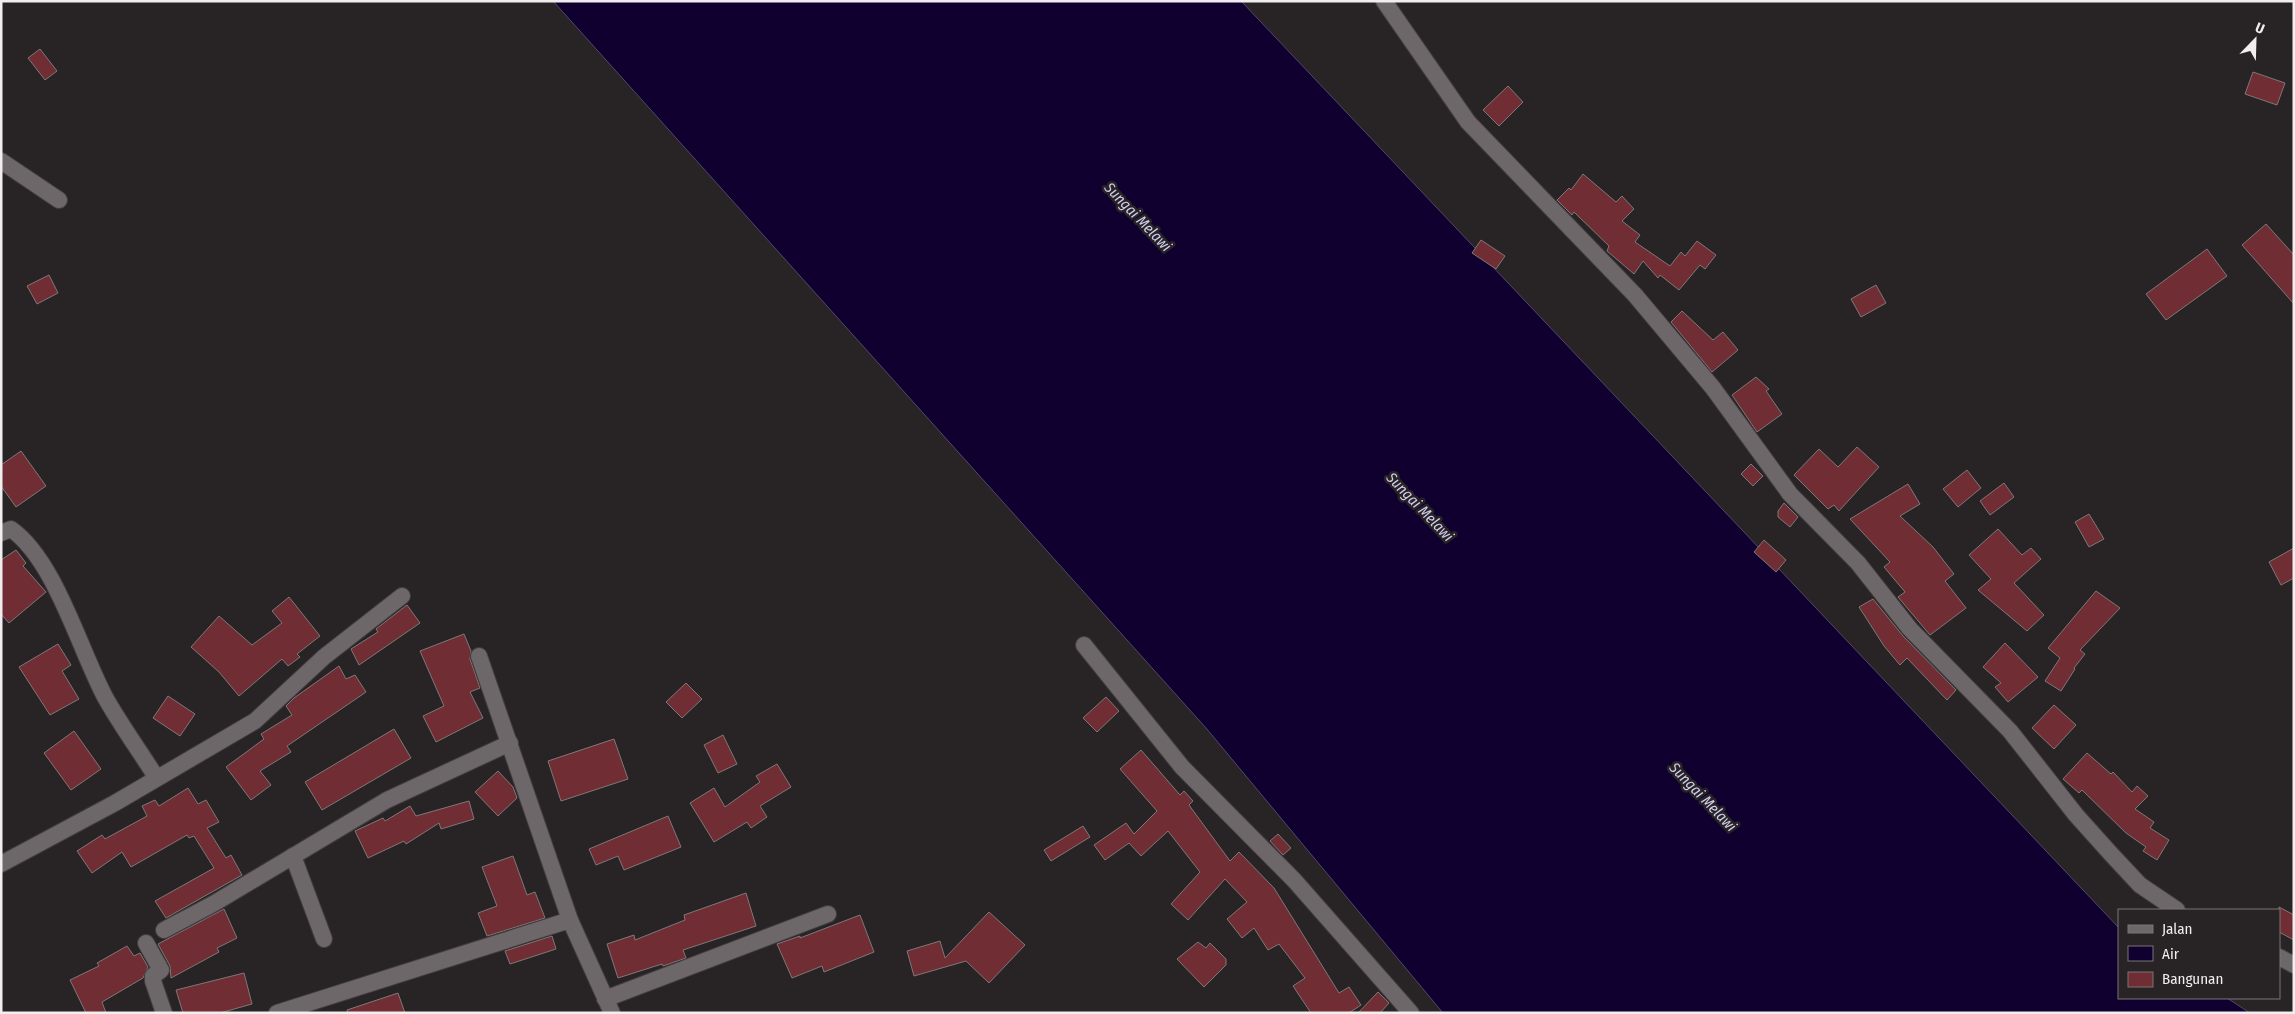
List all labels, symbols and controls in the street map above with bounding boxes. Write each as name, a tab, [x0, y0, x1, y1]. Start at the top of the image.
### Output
north arrow	[2230, 15, 2280, 65]
text: U	[2253, 19, 2267, 38]
water label: Sungai Melawi	[1100, 178, 1175, 255]
water label: Sungai Melawi	[1382, 468, 1457, 545]
water label: Sungai Melawi	[1665, 758, 1740, 835]
legend	[2118, 909, 2280, 999]
text: Jalan	[2162, 920, 2192, 938]
text: Air	[2162, 945, 2180, 963]
text: Bangunan	[2162, 970, 2223, 988]

